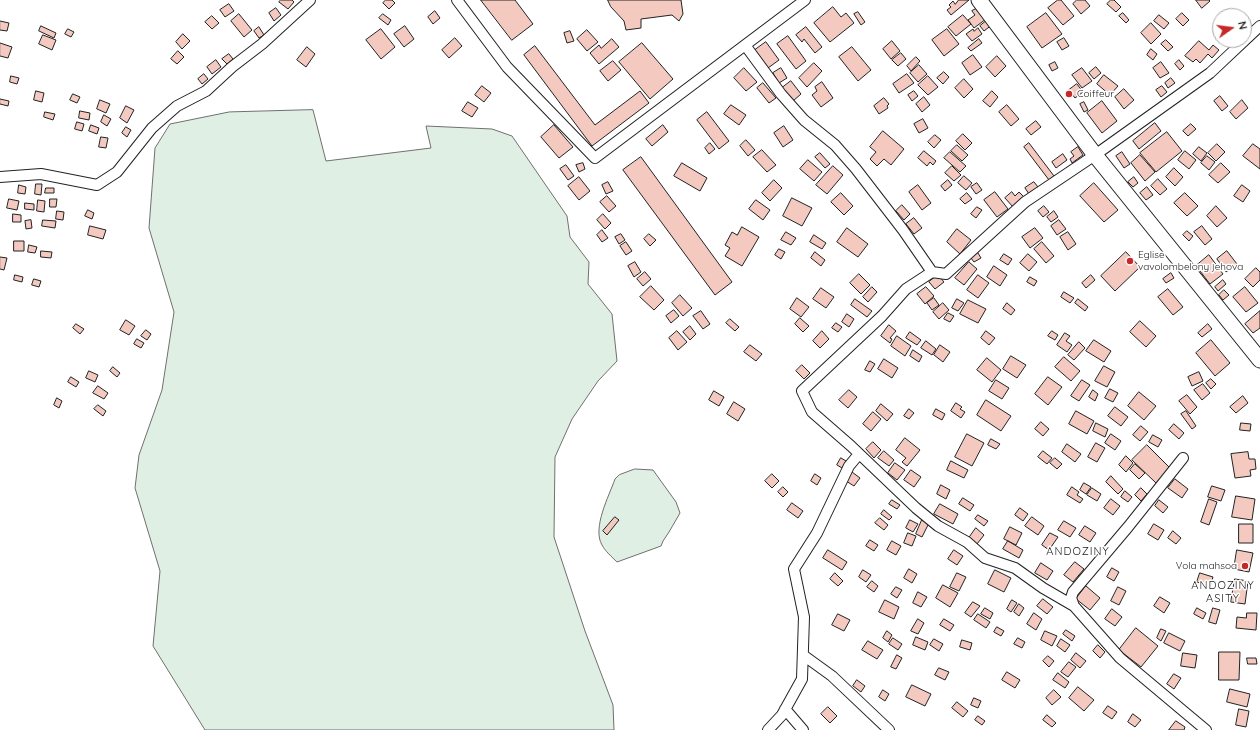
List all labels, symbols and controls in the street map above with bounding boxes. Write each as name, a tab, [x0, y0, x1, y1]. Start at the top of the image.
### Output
north arrow	[1212, 8, 1252, 48]
text: N	[1235, 20, 1250, 31]
place label: Coiffeur	[1077, 88, 1114, 100]
marker: Coiffeur	[1064, 89, 1074, 99]
place label: Eglise vavolombelony jehova	[1138, 249, 1243, 272]
marker: Eglise vavolombelony jehova	[1125, 256, 1135, 266]
district label: ANDOZINY	[1046, 545, 1110, 559]
place label: Vola mahsoa	[1176, 560, 1237, 572]
marker: Vola mahsoa	[1240, 561, 1250, 571]
district label: ANDOZINY ASITY	[1191, 579, 1255, 605]

